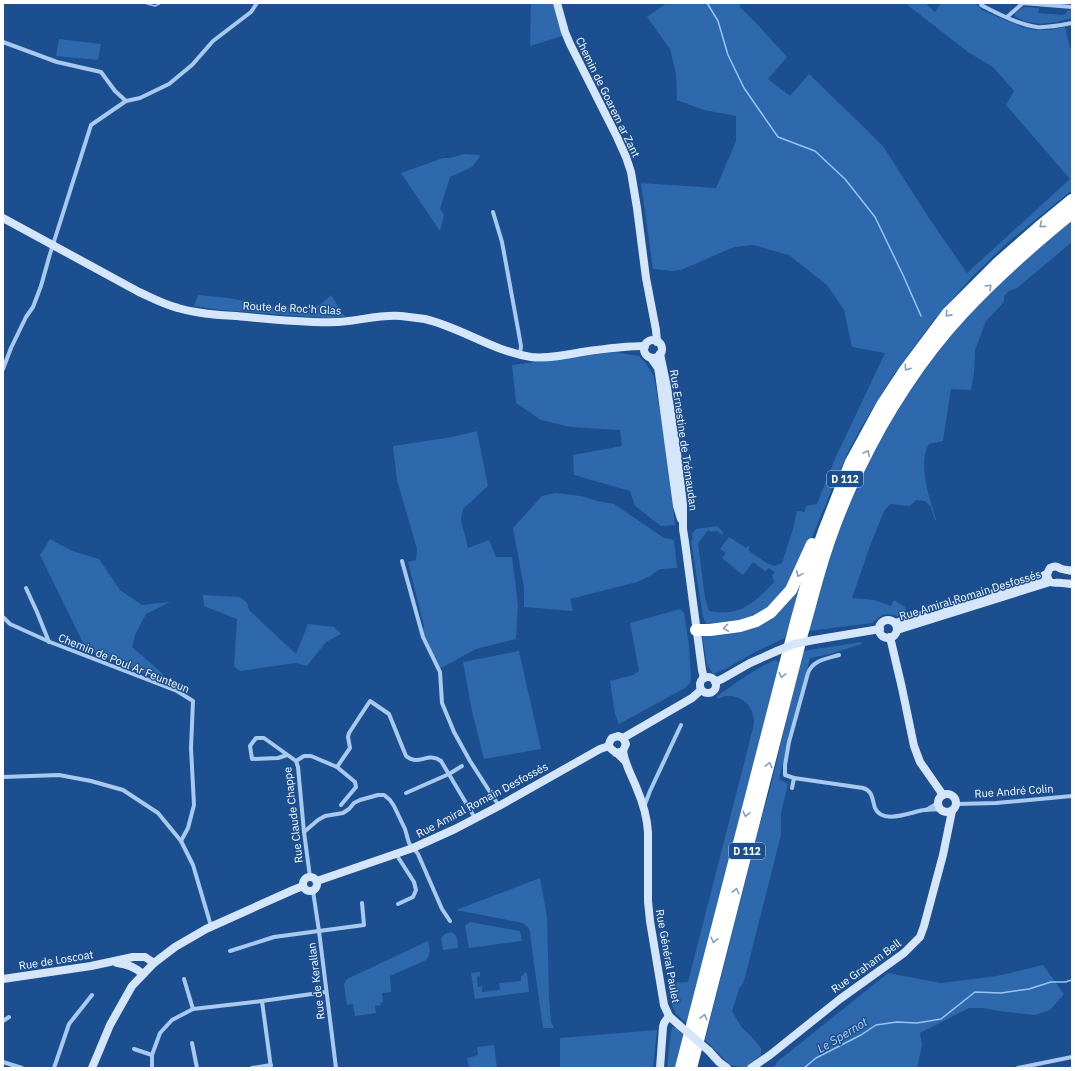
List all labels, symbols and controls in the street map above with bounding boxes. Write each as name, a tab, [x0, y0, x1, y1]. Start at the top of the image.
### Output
street label: Chemin de Goarem ar Zant	[573, 35, 643, 160]
one-way arrow	[1039, 220, 1046, 227]
one-way arrow	[984, 285, 991, 292]
street label: Route de Roc'h Glas	[242, 298, 342, 318]
one-way arrow	[945, 309, 952, 317]
one-way arrow	[905, 363, 912, 370]
street label: Rue Ernestine de Trémaudan	[667, 368, 701, 512]
one-way arrow	[863, 450, 870, 457]
road number: D 112	[827, 471, 863, 487]
street label: Rue Amiral Romain Desfossés	[898, 567, 1042, 623]
one-way arrow	[796, 569, 804, 577]
one-way arrow	[723, 623, 729, 632]
street label: Chemin de Poul Ar Feunteun	[56, 630, 192, 696]
one-way arrow	[778, 671, 787, 678]
street label: Rue Amiral Romain Desfossés	[414, 759, 550, 841]
one-way arrow	[764, 762, 772, 768]
street label: Rue Claude Chappe	[280, 766, 306, 864]
street label: Rue André Colin	[974, 781, 1054, 801]
one-way arrow	[743, 811, 751, 817]
road number: D 112	[729, 843, 765, 859]
one-way arrow	[732, 888, 740, 894]
street label: Rue Général Paulet	[653, 908, 683, 1004]
street label: Rue Graham Bell	[828, 936, 904, 996]
one-way arrow	[711, 937, 719, 943]
street label: Rue de Kerallan	[304, 942, 328, 1020]
street label: Rue de Loscoat	[18, 947, 94, 973]
one-way arrow	[699, 1013, 708, 1020]
water label: Le Spernot	[814, 1014, 871, 1056]

